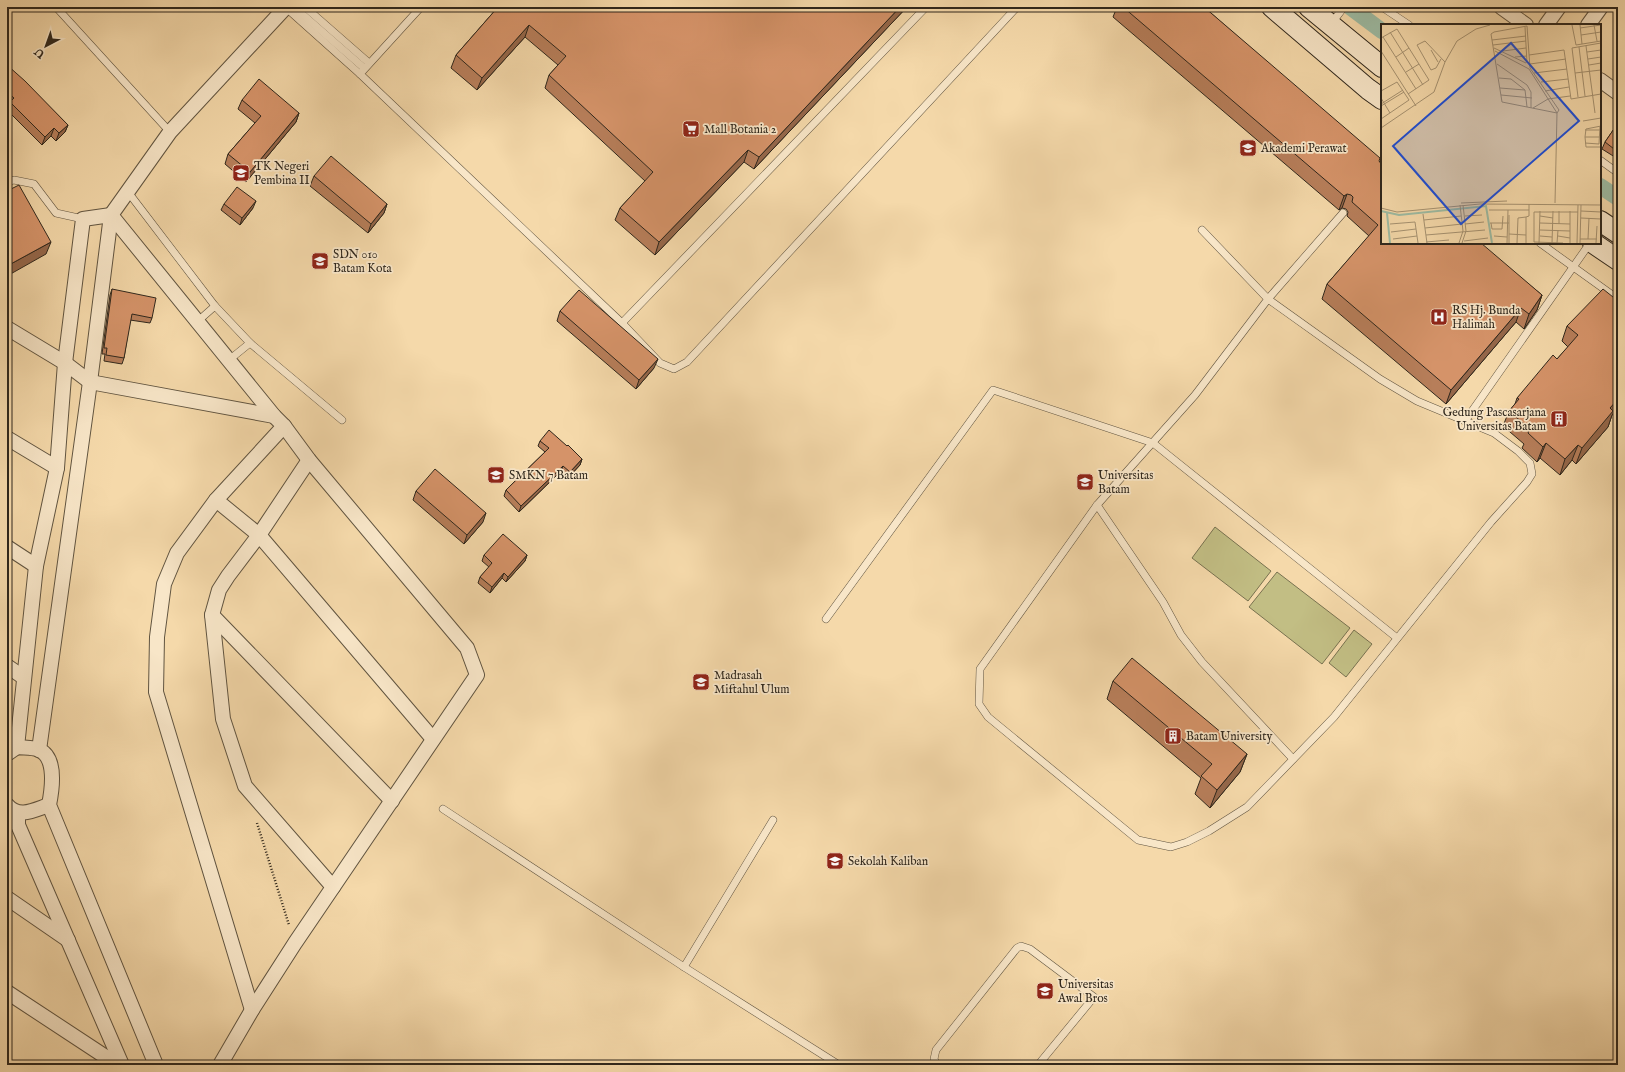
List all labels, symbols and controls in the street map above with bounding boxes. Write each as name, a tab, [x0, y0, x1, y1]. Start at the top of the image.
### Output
inset map	[1381, 24, 1601, 244]
north arrow	[26, 26, 66, 66]
text: U	[31, 44, 49, 62]
supermarket icon: Mall Botania 2	[681, 119, 701, 139]
place label: Mall Botania 2	[704, 122, 777, 137]
school or university icon: Akademi Perawat	[1238, 138, 1258, 158]
place label: Akademi Perawat	[1260, 141, 1347, 156]
place label: TK Negeri Pembina II	[254, 159, 310, 188]
school or university icon: TK Negeri Pembina II	[231, 163, 251, 183]
place label: SDN 010 Batam Kota	[333, 247, 393, 276]
school or university icon: SDN 010 Batam Kota	[310, 251, 330, 271]
place label: RS Hj. Bunda Halimah	[1452, 303, 1521, 332]
hospital icon: RS Hj. Bunda Halimah	[1429, 307, 1449, 327]
place label: Gedung Pascasarjana Universitas Batam	[1443, 405, 1547, 434]
building icon: Gedung Pascasarjana Universitas Batam	[1549, 409, 1569, 429]
school or university icon: SMKN 7 Batam	[486, 465, 506, 485]
place label: SMKN 7 Batam	[509, 468, 588, 483]
place label: Universitas Batam	[1098, 468, 1153, 497]
school or university icon: Universitas Batam	[1075, 472, 1095, 492]
place label: Madrasah Miftahul Ulum	[714, 668, 790, 697]
school or university icon: Madrasah Miftahul Ulum	[691, 672, 711, 692]
building icon: Batam University	[1163, 726, 1183, 746]
place label: Batam University	[1186, 729, 1272, 744]
school or university icon: Sekolah Kaliban	[825, 851, 845, 871]
place label: Sekolah Kaliban	[848, 854, 929, 869]
place label: Universitas Awal Bros	[1057, 977, 1113, 1006]
school or university icon: Universitas Awal Bros	[1035, 981, 1055, 1001]

